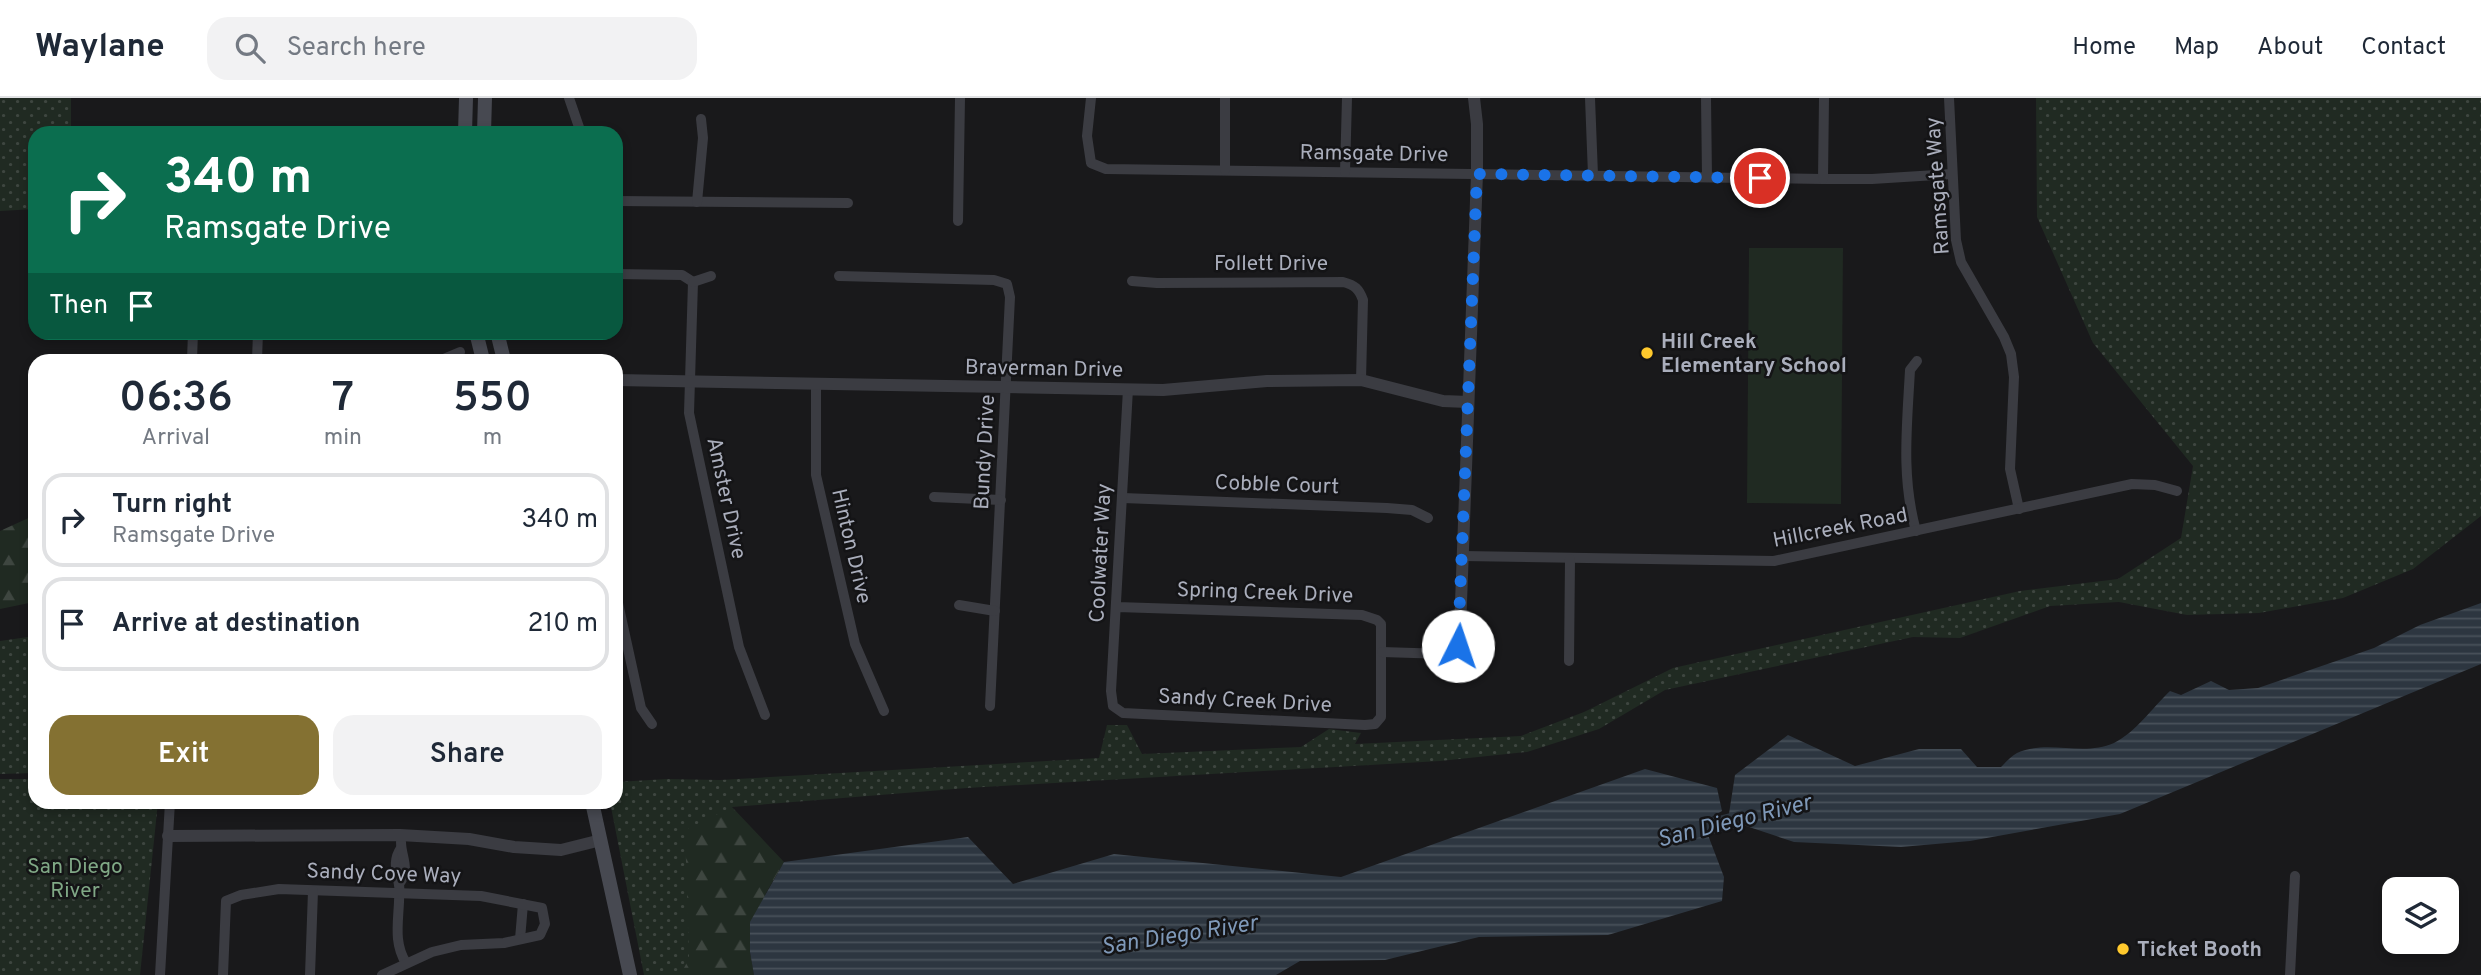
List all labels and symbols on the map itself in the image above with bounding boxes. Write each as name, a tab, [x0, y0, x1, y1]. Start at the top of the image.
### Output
street label: Ramsgate Way	[1920, 116, 1957, 256]
street label: Ramsgate Drive	[1299, 140, 1449, 169]
pin	[1730, 148, 1790, 208]
street label: Follett Drive	[1214, 251, 1328, 278]
place label: Hill Creek Elementary School	[1661, 329, 1847, 380]
marker: Hill Creek Elementary School	[1639, 345, 1655, 361]
street label: Braverman Drive	[965, 355, 1123, 384]
street label: Bundy Drive	[969, 394, 1002, 510]
street label: Amster Drive	[699, 435, 752, 562]
street label: Cobble Court	[1214, 470, 1340, 501]
street label: Coolwater Way	[1084, 483, 1119, 624]
street label: Hinton Drive	[824, 486, 877, 607]
street label: Hillcreek Road	[1771, 502, 1910, 555]
street label: Spring Creek Drive	[1176, 577, 1354, 610]
position arrow	[1421, 609, 1495, 683]
street label: Sandy Creek Drive	[1157, 683, 1332, 720]
water label: San Diego River	[1654, 789, 1817, 856]
park label: San Diego River	[27, 854, 123, 905]
street label: Sandy Cove Way	[306, 858, 462, 891]
water label: San Diego River	[1099, 909, 1262, 963]
place label: Ticket Booth	[2137, 937, 2262, 964]
marker: Ticket Booth	[2115, 941, 2131, 957]

